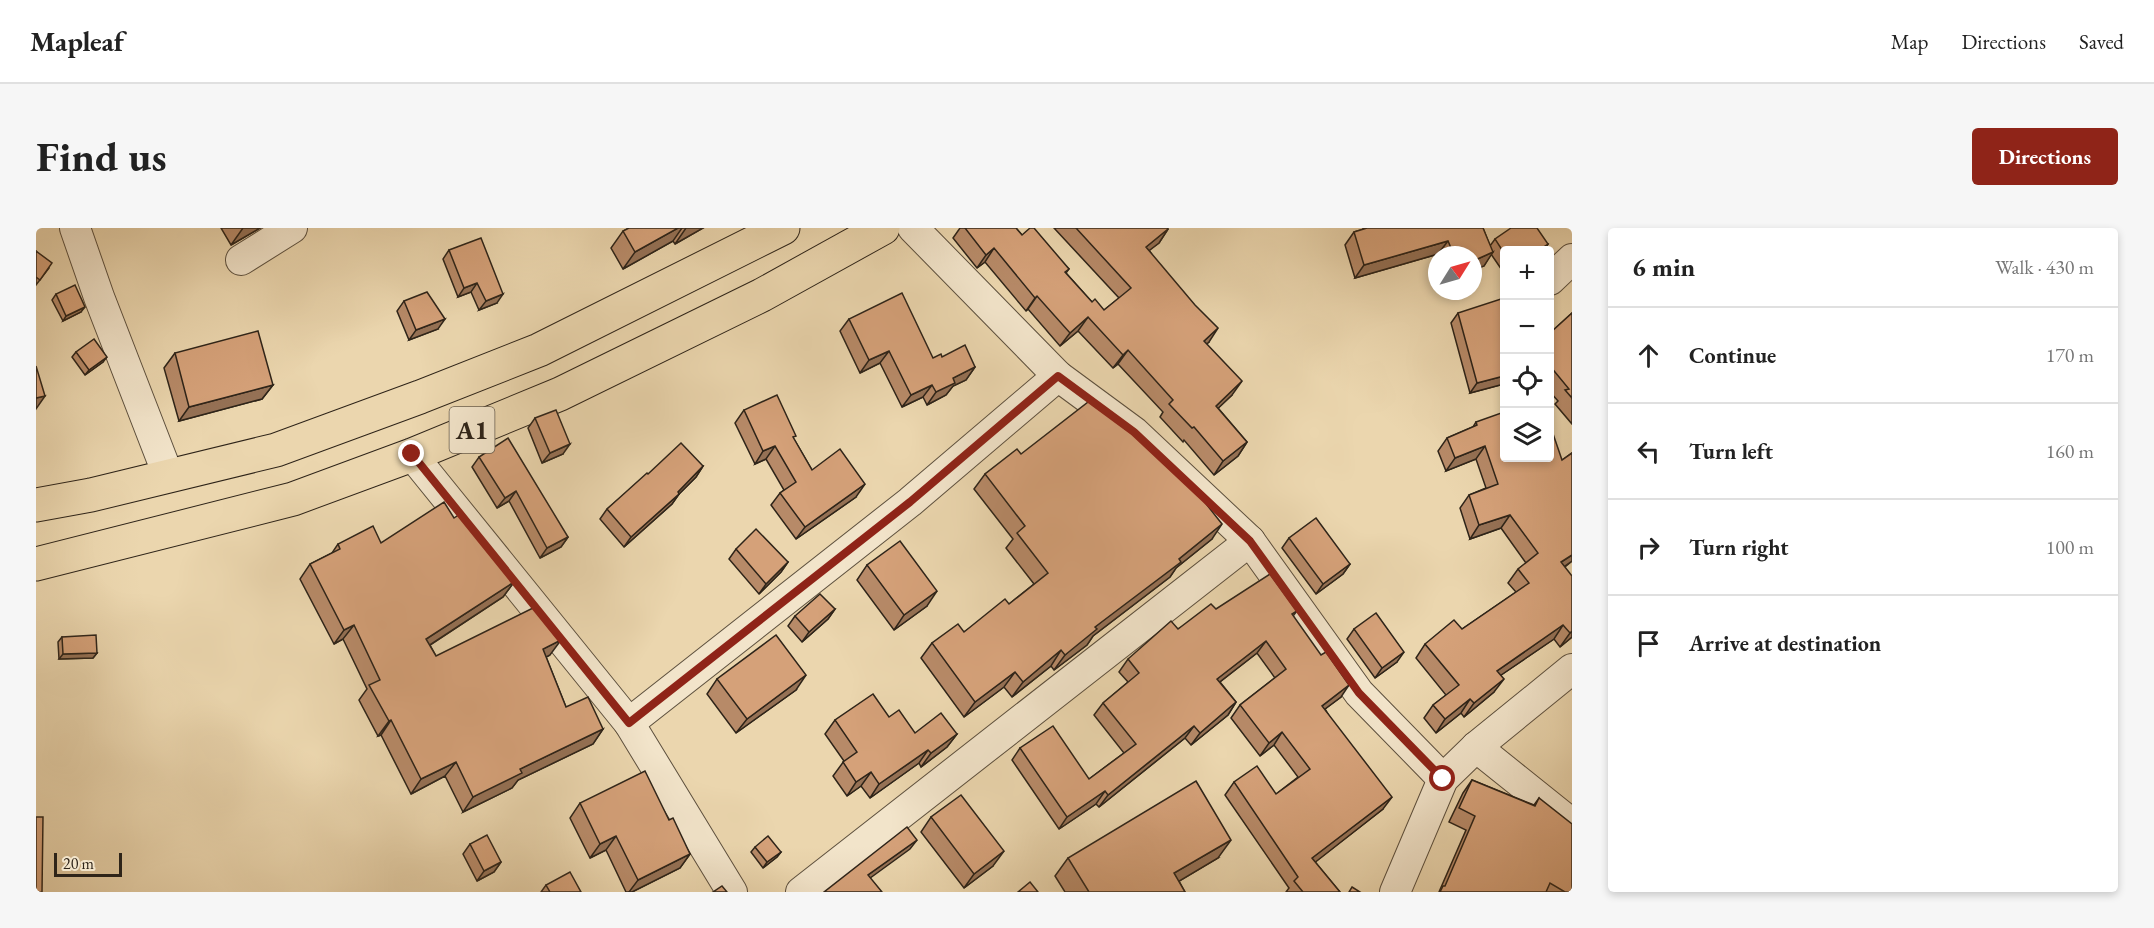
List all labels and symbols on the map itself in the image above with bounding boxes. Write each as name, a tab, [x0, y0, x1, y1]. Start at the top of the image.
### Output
north arrow	[1428, 246, 1482, 300]
road number: A1	[450, 407, 494, 453]
route end	[398, 440, 424, 466]
route start	[1429, 765, 1455, 791]
scale bar	[54, 850, 122, 878]

